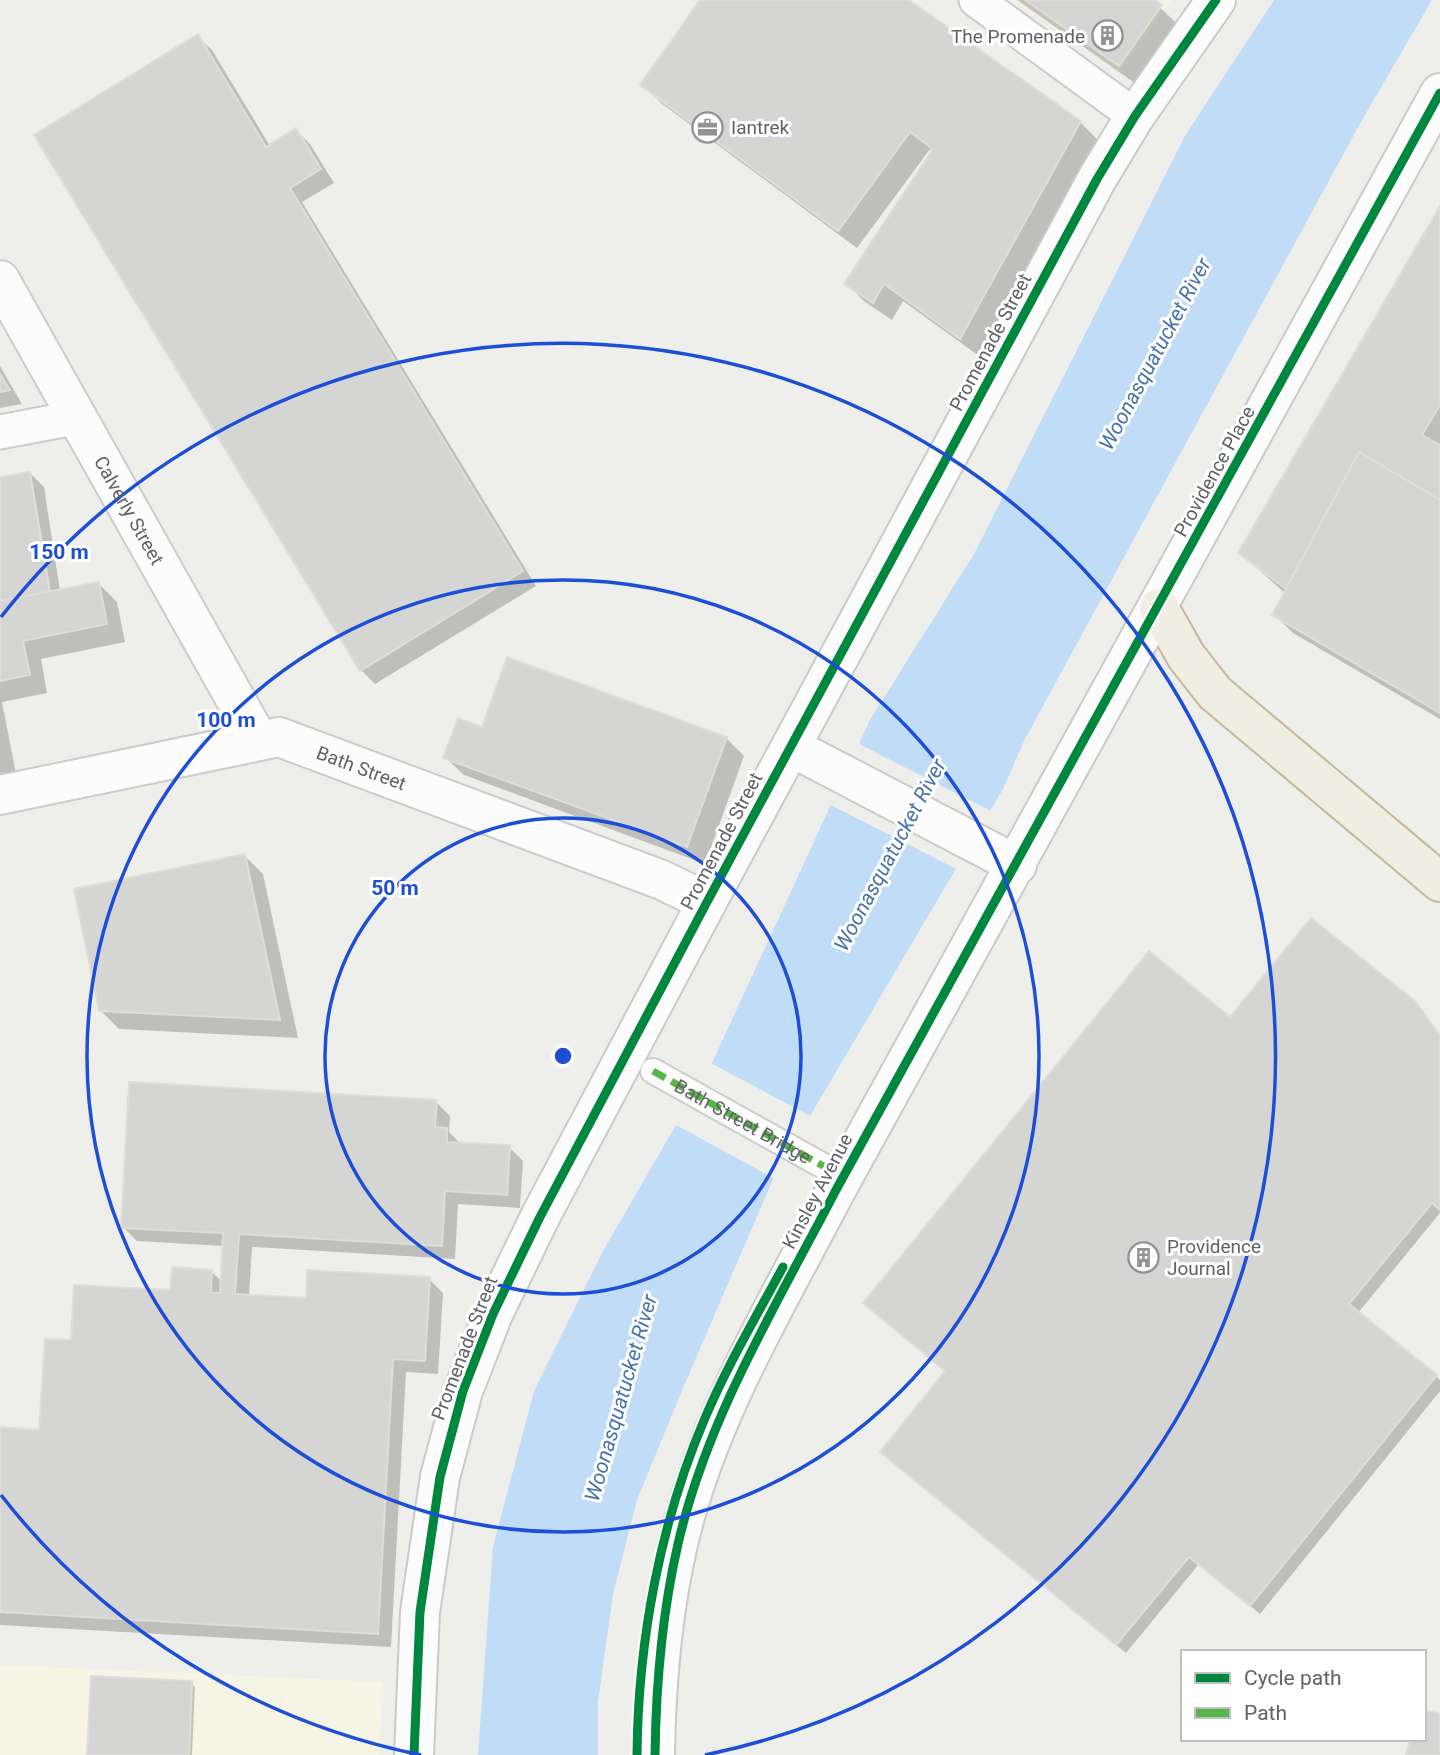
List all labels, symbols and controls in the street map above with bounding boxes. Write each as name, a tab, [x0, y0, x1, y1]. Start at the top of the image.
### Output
building icon: The Promenade	[1091, 19, 1125, 53]
place label: The Promenade	[951, 25, 1085, 48]
office icon: Iantrek	[691, 110, 725, 144]
place label: Iantrek	[731, 116, 790, 139]
water label: Woonasquatucket River	[1094, 253, 1216, 454]
street label: Promenade Street	[945, 270, 1036, 415]
street label: Providence Place	[1169, 402, 1260, 541]
street label: Calverly Street	[89, 452, 169, 569]
text: 150 m	[29, 540, 89, 564]
text: 100 m	[196, 708, 256, 732]
street label: Bath Street	[313, 741, 409, 795]
water label: Woonasquatucket River	[829, 754, 951, 955]
street label: Promenade Street	[676, 769, 767, 914]
text: 50 m	[371, 876, 419, 900]
centre of rings	[551, 1044, 575, 1068]
street label: Bath Street Bridge	[670, 1074, 815, 1169]
street label: Kinsley Avenue	[777, 1130, 857, 1253]
place label: Providence Journal	[1167, 1235, 1261, 1280]
building icon: Providence Journal	[1127, 1240, 1161, 1274]
street label: Promenade Street	[426, 1273, 502, 1423]
water label: Woonasquatucket River	[580, 1291, 662, 1504]
legend	[1181, 1650, 1426, 1741]
text: Cycle path	[1244, 1666, 1342, 1690]
text: Path	[1244, 1701, 1287, 1725]

